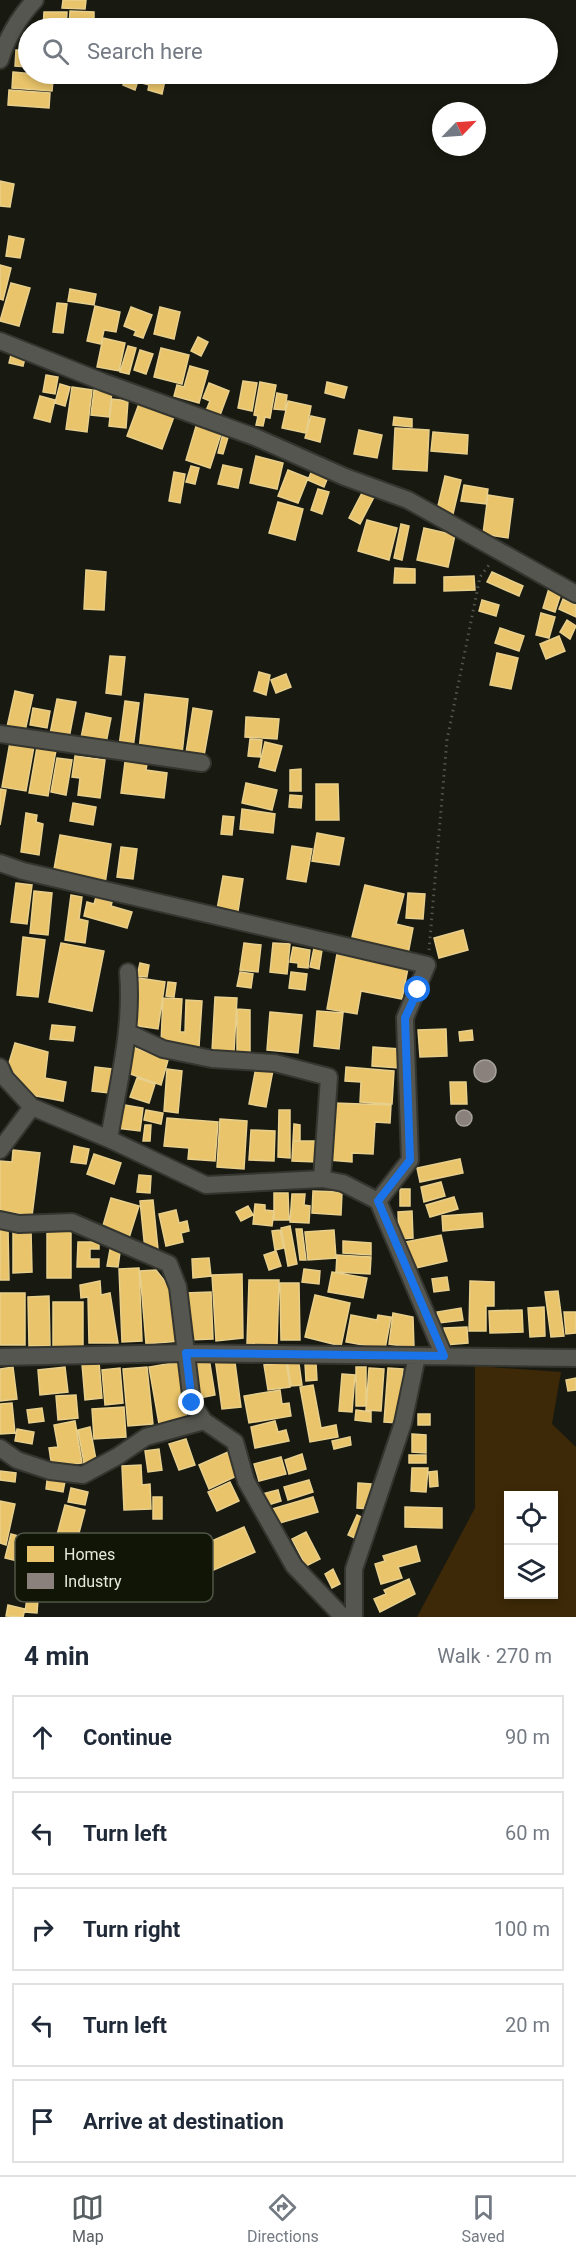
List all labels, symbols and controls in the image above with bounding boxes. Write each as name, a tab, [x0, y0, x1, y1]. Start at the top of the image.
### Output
search box	[18, 18, 558, 84]
icon: search	[39, 35, 72, 68]
text: Search here	[87, 39, 203, 64]
north arrow	[432, 102, 486, 156]
route start	[404, 976, 430, 1002]
route end	[178, 1389, 204, 1415]
map controls	[504, 1491, 558, 1599]
button: locate	[504, 1491, 558, 1545]
legend	[15, 1533, 213, 1602]
text: Homes	[64, 1545, 115, 1564]
button: layers	[504, 1545, 558, 1599]
text: Industry	[64, 1572, 122, 1591]
text: 4 min	[24, 1641, 89, 1671]
text: Walk · 270 m	[437, 1644, 552, 1668]
icon: ahead	[26, 1721, 59, 1754]
text: Continue	[83, 1725, 172, 1750]
text: 90 m	[505, 1725, 550, 1749]
icon: left	[26, 1817, 59, 1850]
text: Turn left	[83, 1821, 167, 1846]
text: 60 m	[505, 1821, 550, 1845]
icon: right	[26, 1913, 59, 1946]
text: Turn right	[83, 1917, 180, 1942]
text: 100 m	[494, 1917, 550, 1941]
icon: left	[26, 2009, 59, 2042]
text: Turn left	[83, 2013, 167, 2038]
text: 20 m	[505, 2013, 550, 2037]
icon: arrive	[26, 2105, 59, 2138]
text: Arrive at destination	[83, 2109, 284, 2134]
tab: Map	[71, 2191, 104, 2246]
tab: Directions	[247, 2191, 319, 2246]
tab: Saved	[461, 2191, 505, 2246]

